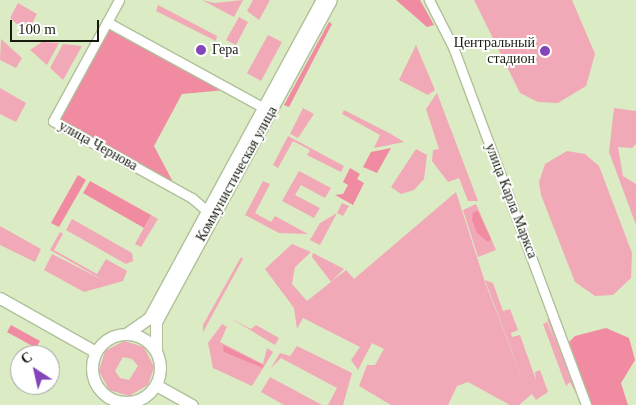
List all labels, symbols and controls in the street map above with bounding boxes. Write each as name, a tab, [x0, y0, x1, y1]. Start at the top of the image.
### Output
scale bar	[12, 10, 101, 42]
text: 100 m	[18, 21, 56, 37]
place label: Центральный стадион	[454, 35, 535, 68]
place label: Гера	[212, 42, 238, 58]
marker: Гера	[194, 43, 208, 57]
marker: Центральный стадион	[539, 45, 551, 57]
street label: Коммунистическая улица	[193, 103, 281, 245]
street label: улица Чернова	[56, 117, 140, 175]
street label: улица Карла Маркса	[481, 141, 541, 261]
north arrow	[10, 345, 60, 395]
text: С	[18, 349, 35, 367]

